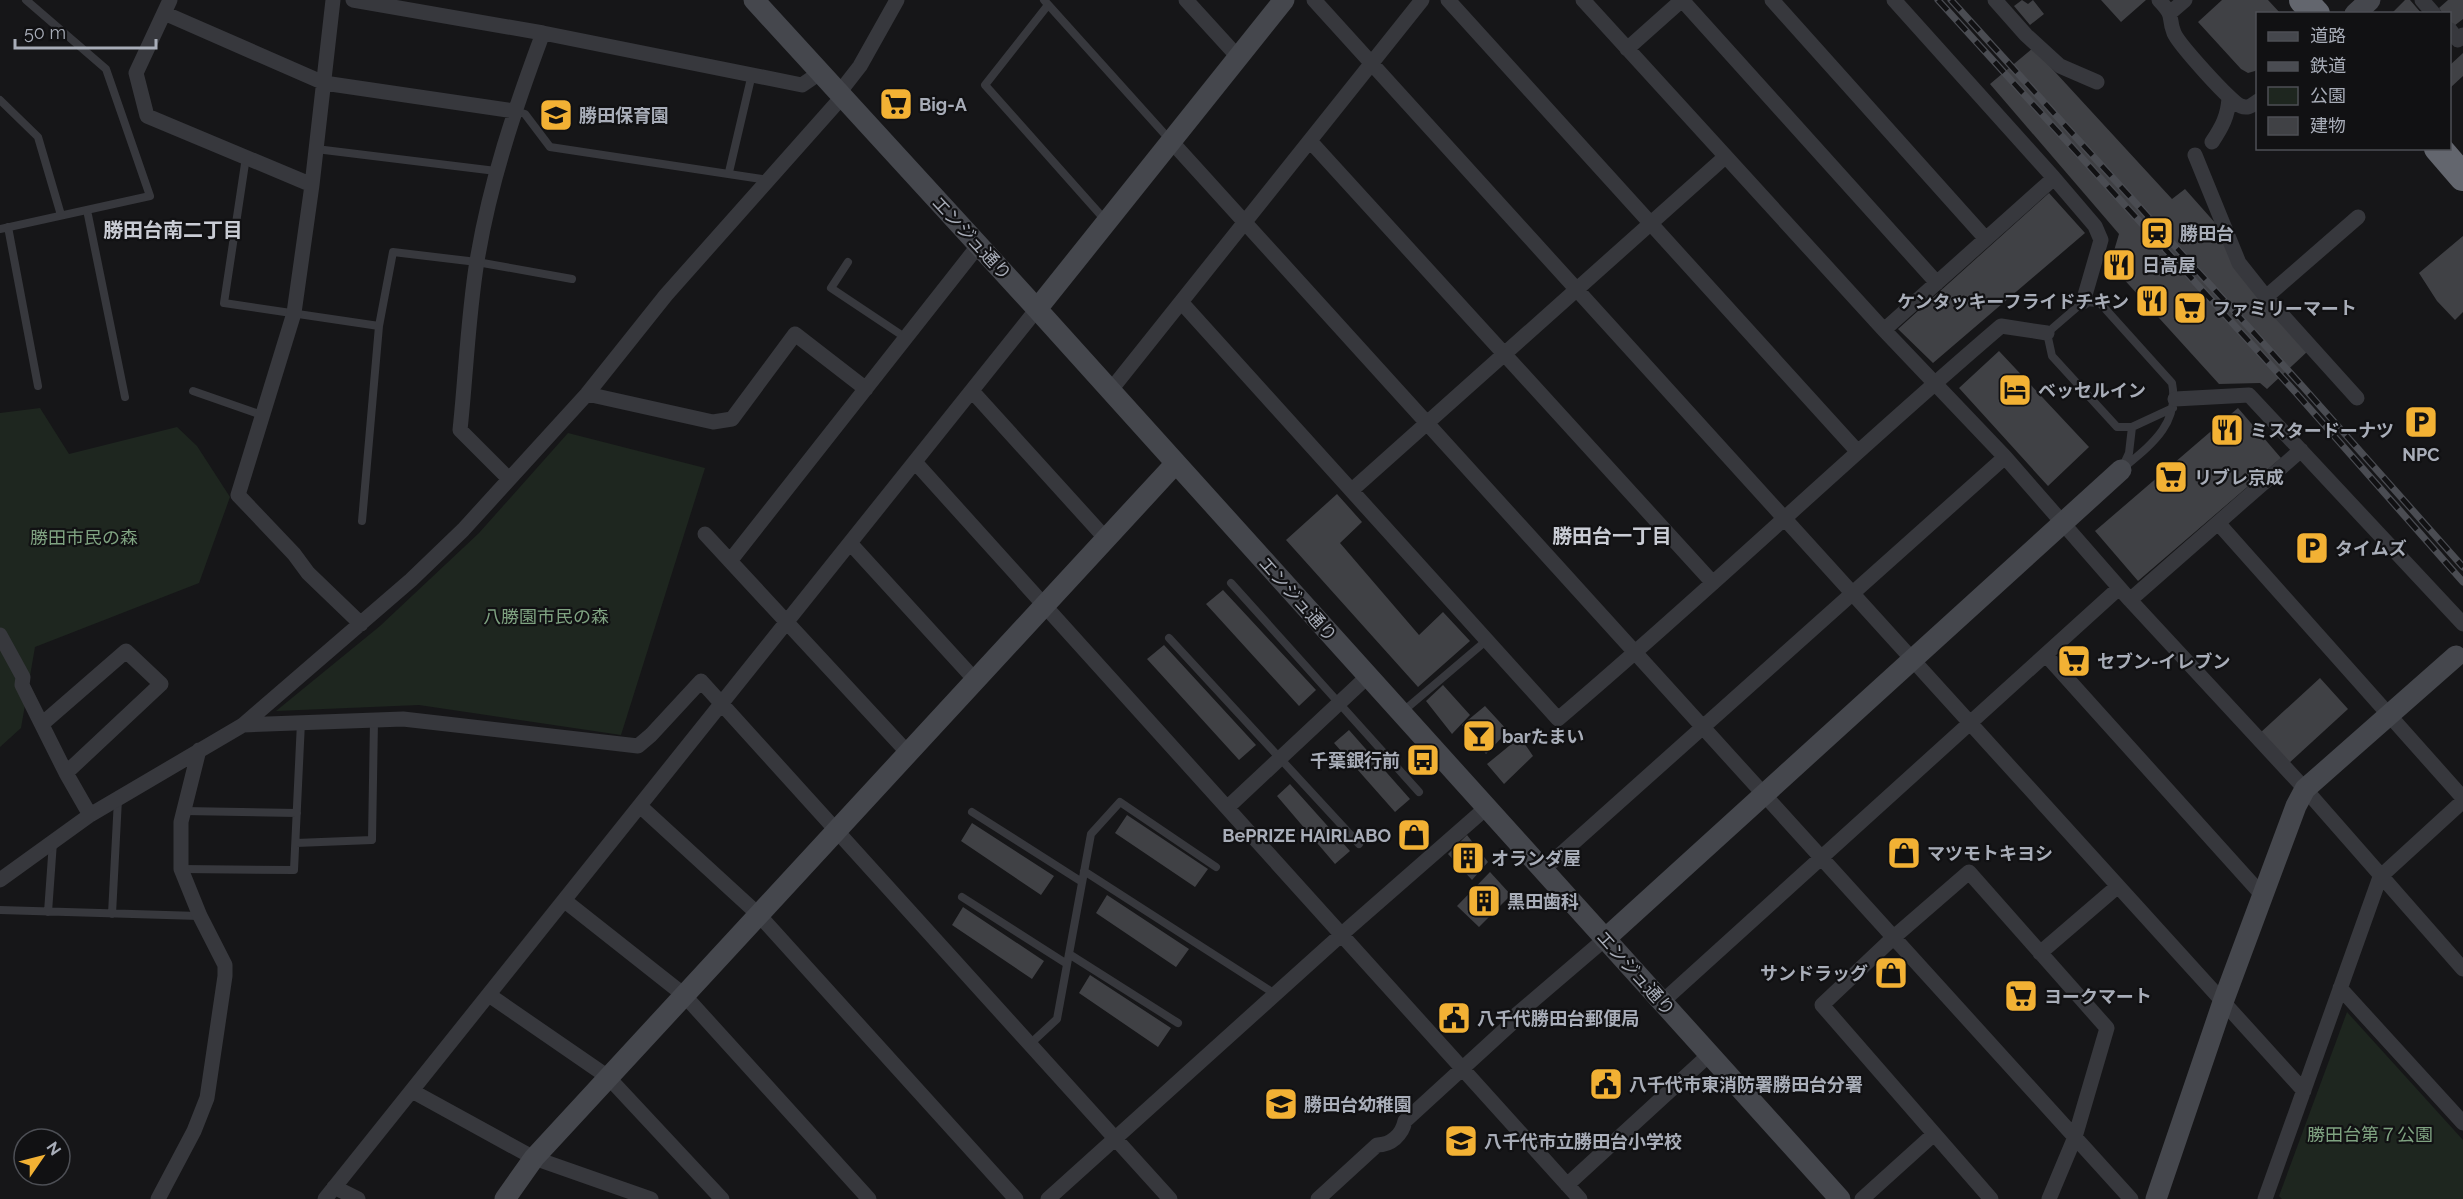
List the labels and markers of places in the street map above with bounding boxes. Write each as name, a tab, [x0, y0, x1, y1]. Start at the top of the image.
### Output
supermarket icon: Big-A	[878, 86, 914, 122]
place label: Big-A	[919, 94, 968, 115]
school or university icon: 勝田保育園	[538, 97, 574, 133]
place label: 勝田保育園	[579, 105, 669, 126]
station icon: 勝田台	[2139, 215, 2175, 251]
place label: 勝田台	[2180, 223, 2234, 244]
restaurant icon: 日高屋	[2101, 247, 2137, 283]
place label: 日高屋	[2142, 255, 2196, 276]
restaurant icon: ケンタッキーフライドチキン	[2134, 283, 2170, 319]
supermarket icon: ファミリーマート	[2172, 290, 2208, 326]
place label: ケンタッキーフライドチキン	[1897, 291, 2129, 312]
place label: ファミリーマート	[2213, 298, 2357, 319]
hotel icon: ベッセルイン	[1997, 372, 2033, 408]
place label: ベッセルイン	[2038, 380, 2146, 401]
parking icon: NPC	[2403, 404, 2439, 440]
restaurant icon: ミスタードーナツ	[2209, 412, 2245, 448]
place label: ミスタードーナツ	[2250, 420, 2394, 441]
place label: NPC	[2402, 444, 2440, 465]
supermarket icon: リブレ京成	[2153, 459, 2189, 495]
place label: リブレ京成	[2194, 467, 2284, 488]
parking icon: タイムズ	[2294, 530, 2330, 566]
place label: タイムズ	[2335, 538, 2407, 559]
supermarket icon: セブン-イレブン	[2056, 643, 2092, 679]
place label: セブン-イレブン	[2097, 651, 2231, 672]
bar icon: barたまい	[1461, 718, 1497, 754]
place label: barたまい	[1502, 726, 1584, 747]
bus stop icon: 千葉銀行前	[1405, 742, 1441, 778]
place label: 千葉銀行前	[1310, 750, 1400, 771]
shop icon: BePRIZE HAIRLABO	[1396, 817, 1432, 853]
place label: BePRIZE HAIRLABO	[1222, 825, 1391, 846]
shop icon: マツモトキヨシ	[1886, 835, 1922, 871]
building icon: オランダ屋	[1450, 840, 1486, 876]
place label: マツモトキヨシ	[1927, 843, 2053, 864]
place label: オランダ屋	[1491, 848, 1581, 869]
building icon: 黒田歯科	[1466, 883, 1502, 919]
place label: 黒田歯科	[1507, 891, 1579, 912]
shop icon: サンドラッグ	[1873, 955, 1909, 991]
place label: サンドラッグ	[1760, 963, 1868, 984]
supermarket icon: ヨークマート	[2003, 978, 2039, 1014]
place label: ヨークマート	[2044, 986, 2152, 1007]
public building icon: 八千代勝田台郵便局	[1436, 1000, 1472, 1036]
place label: 八千代勝田台郵便局	[1477, 1008, 1639, 1029]
public building icon: 八千代市東消防署勝田台分署	[1588, 1066, 1624, 1102]
place label: 八千代市東消防署勝田台分署	[1629, 1074, 1863, 1095]
school or university icon: 勝田台幼稚園	[1263, 1086, 1299, 1122]
place label: 勝田台幼稚園	[1304, 1094, 1412, 1115]
school or university icon: 八千代市立勝田台小学校	[1443, 1123, 1479, 1159]
place label: 八千代市立勝田台小学校	[1484, 1131, 1682, 1152]

